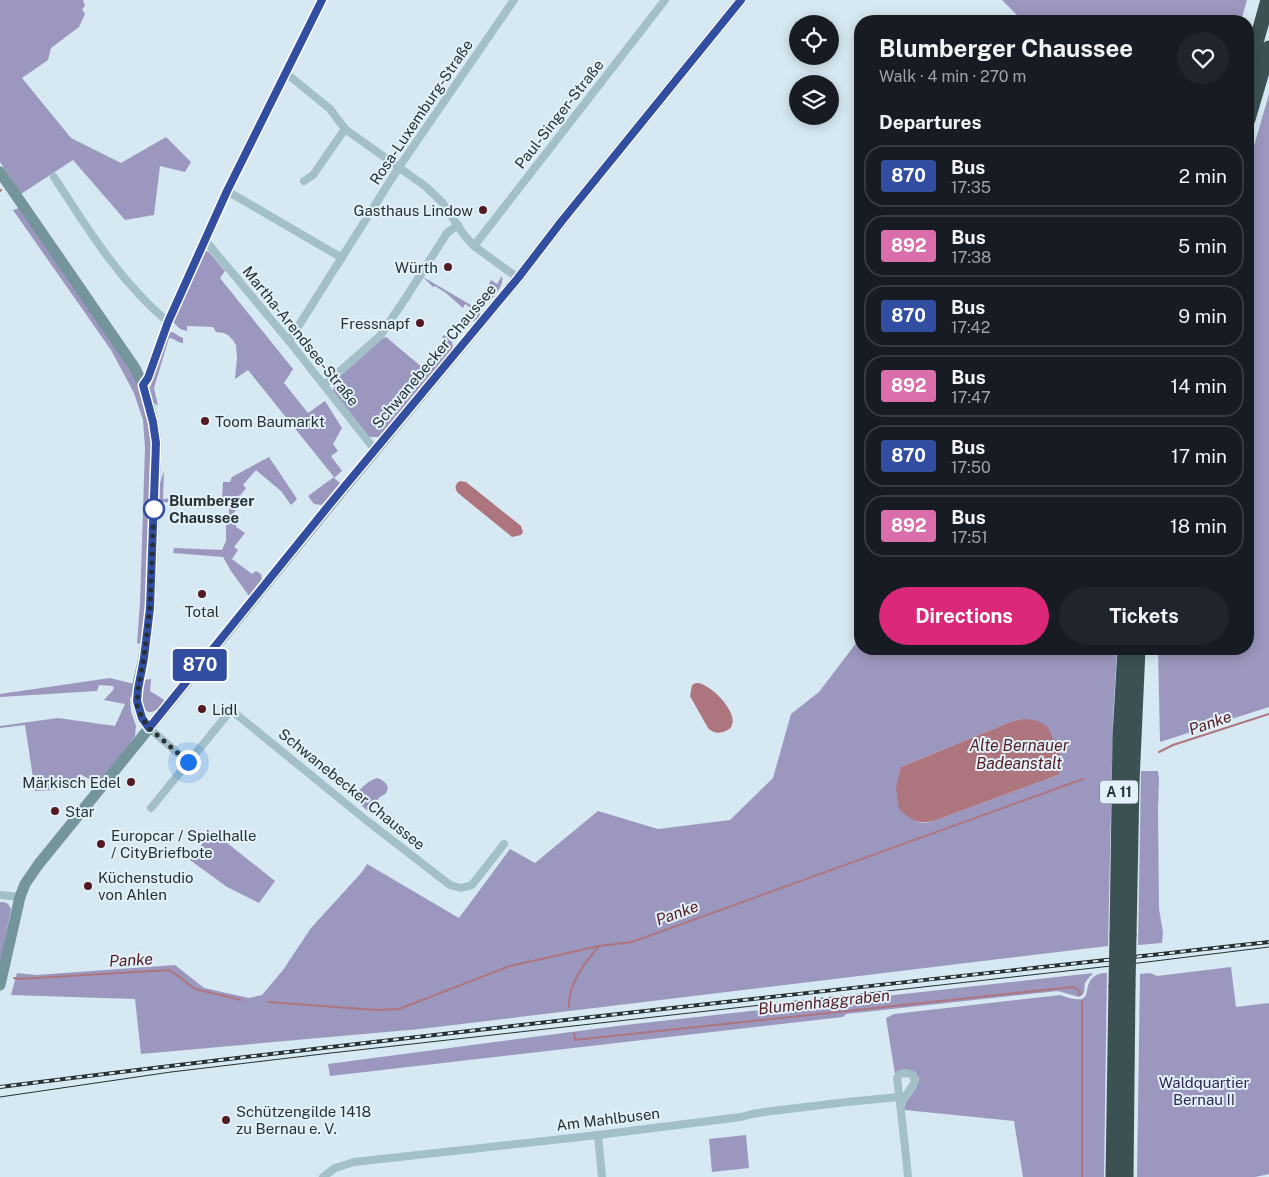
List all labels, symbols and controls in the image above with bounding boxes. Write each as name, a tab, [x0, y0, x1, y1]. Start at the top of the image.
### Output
map controls	[789, 15, 839, 125]
button: locate	[789, 15, 839, 65]
button: heart	[1177, 32, 1229, 84]
text: Blumberger Chaussee	[879, 34, 1133, 62]
street label: Rosa-Luxemburg-Straße	[366, 36, 476, 188]
street label: Paul-Singer-Straße	[511, 56, 607, 172]
text: Walk · 4 min · 270 m	[879, 67, 1026, 86]
button: layers	[789, 75, 839, 125]
text: Departures	[879, 111, 982, 133]
text: Bus	[951, 156, 985, 178]
text: 870	[891, 165, 926, 186]
text: 2 min	[1179, 165, 1227, 187]
text: 17:35	[951, 178, 991, 197]
place label: Gasthaus Lindow	[354, 202, 473, 219]
marker: Gasthaus Lindow	[477, 204, 489, 216]
text: Bus	[951, 226, 986, 248]
text: 892	[891, 235, 926, 256]
text: 5 min	[1178, 235, 1227, 257]
text: 17:38	[951, 248, 991, 267]
place label: Würth	[395, 259, 438, 276]
marker: Würth	[442, 261, 454, 273]
street label: Martha-Arendsee-Straße	[239, 263, 363, 409]
street label: Schwanebecker Chaussee	[369, 280, 499, 432]
text: Bus	[951, 296, 985, 318]
text: 870	[891, 305, 926, 326]
text: 9 min	[1178, 305, 1227, 327]
place label: Fressnapf	[340, 315, 410, 332]
marker: Fressnapf	[414, 317, 426, 329]
text: 17:42	[951, 318, 990, 337]
text: Bus	[951, 366, 986, 388]
text: 892	[891, 375, 926, 396]
text: 14 min	[1170, 375, 1227, 397]
text: 17:47	[951, 388, 991, 407]
place label: Toom Baumarkt	[215, 413, 325, 430]
marker: Toom Baumarkt	[199, 415, 211, 427]
text: Bus	[951, 436, 985, 458]
text: 870	[891, 445, 926, 466]
text: 17 min	[1171, 445, 1227, 467]
text: 17:50	[951, 458, 991, 477]
place label: Blumberger Chaussee	[169, 492, 254, 526]
marker: Blumberger Chaussee	[143, 498, 165, 520]
text: Bus	[951, 506, 986, 528]
text: 892	[891, 515, 926, 536]
text: 18 min	[1170, 515, 1227, 537]
text: 17:51	[951, 528, 988, 547]
button: Directions	[879, 587, 1049, 645]
button: Tickets	[1059, 587, 1229, 645]
marker: Total	[196, 588, 208, 600]
place label: Total	[185, 603, 219, 620]
line badge: 870	[171, 649, 229, 681]
text: 870	[183, 654, 217, 675]
place label: Lidl	[212, 701, 238, 718]
marker: Lidl	[196, 703, 208, 715]
water label: Panke	[1186, 707, 1234, 739]
street label: Schwanebecker Chaussee	[275, 725, 429, 853]
water label: Alte Bernauer Badeanstalt	[969, 736, 1070, 773]
your location	[176, 750, 201, 775]
place label: Märkisch Edel	[22, 774, 121, 791]
marker: Märkisch Edel	[125, 776, 137, 788]
road number: A 11	[1100, 780, 1138, 804]
place label: Star	[65, 803, 95, 820]
marker: Star	[49, 805, 61, 817]
place label: Europcar / Spielhalle / CityBriefbote	[111, 827, 257, 861]
marker: Europcar / Spielhalle / CityBriefbote	[95, 838, 107, 850]
place label: Küchenstudio von Ahlen	[98, 869, 193, 903]
marker: Küchenstudio von Ahlen	[82, 880, 94, 892]
water label: Panke	[653, 896, 701, 929]
water label: Panke	[108, 949, 154, 971]
water label: Blumenhaggraben	[757, 986, 891, 1018]
park label: Waldquartier Bernau II	[1159, 1074, 1249, 1108]
place label: Schützengilde 1418 zu Bernau e. V.	[236, 1103, 371, 1137]
street label: Am Mahlbusen	[555, 1104, 661, 1134]
marker: Schützengilde 1418 zu Bernau e. V.	[220, 1114, 232, 1126]

